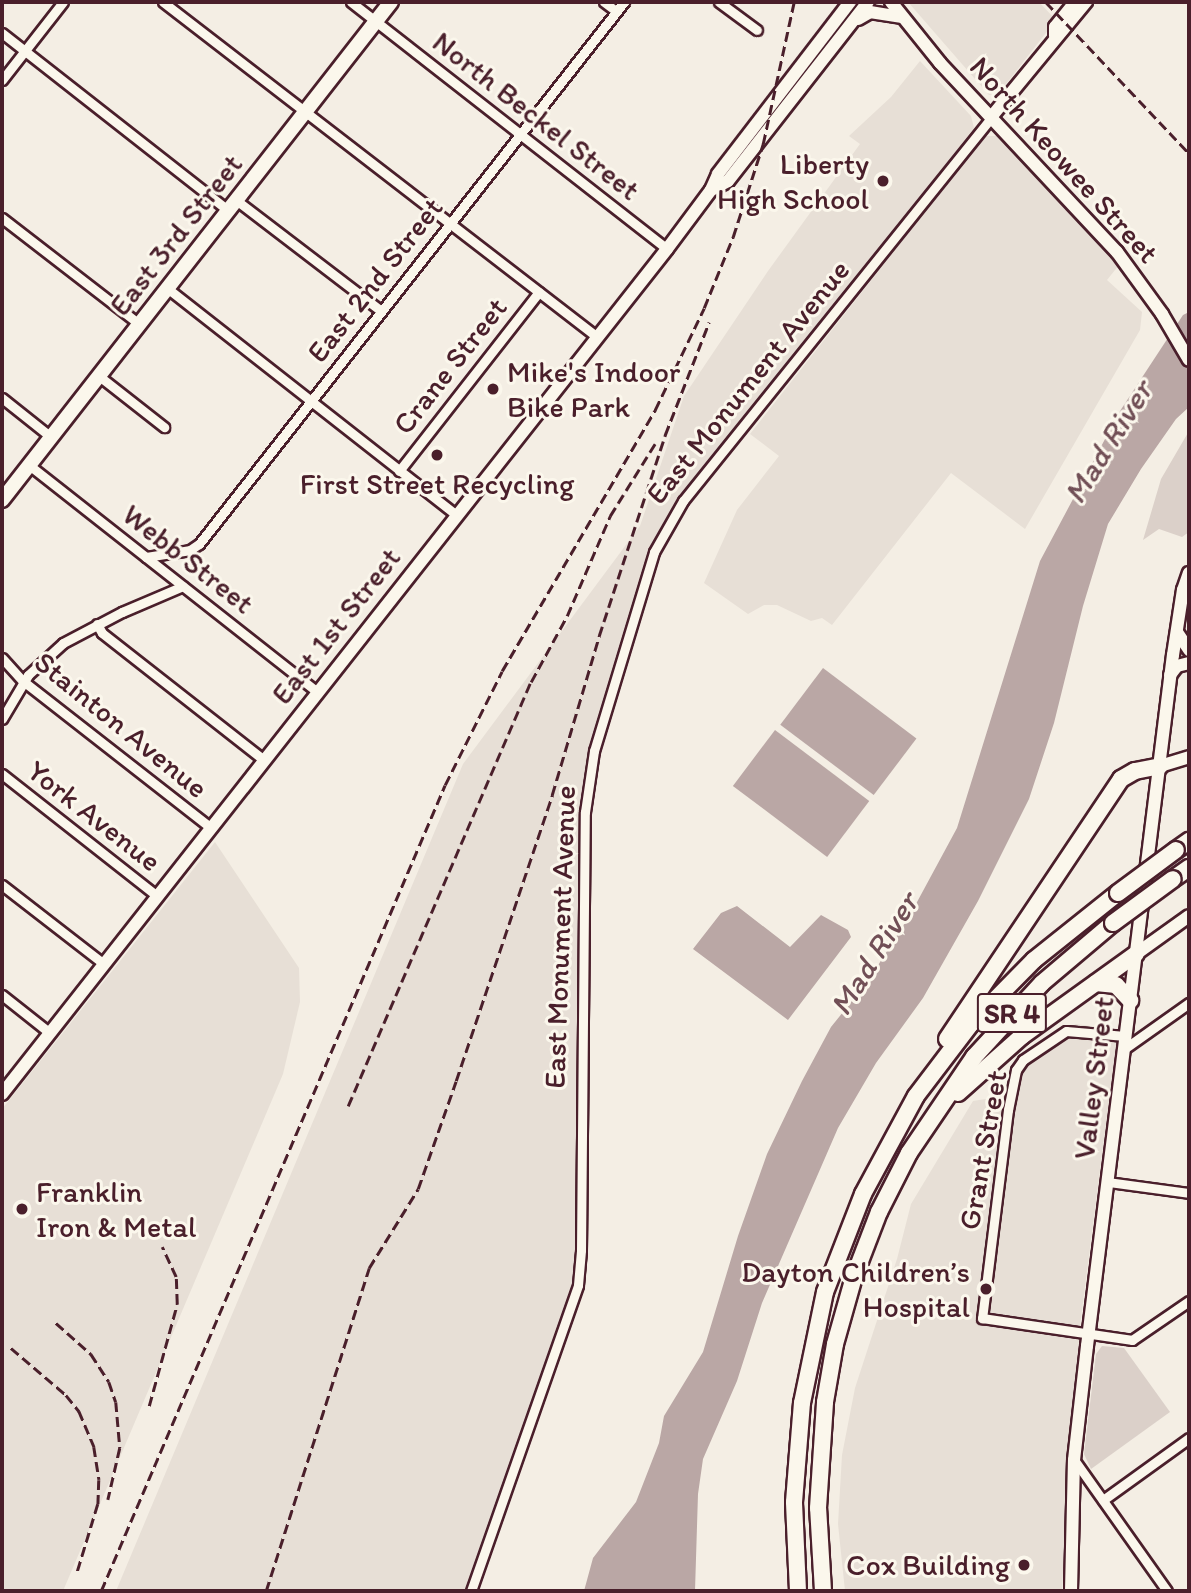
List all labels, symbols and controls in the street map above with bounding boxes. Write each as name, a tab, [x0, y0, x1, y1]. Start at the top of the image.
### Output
street label: North Beckel Street	[425, 24, 647, 208]
street label: North Keowee Street	[962, 49, 1166, 271]
place label: Liberty High School	[718, 146, 869, 216]
street label: East 3rd Street	[102, 148, 250, 322]
marker: Liberty High School	[875, 173, 891, 189]
street label: East 2nd Street	[300, 191, 450, 369]
street label: East Monument Avenue	[639, 253, 857, 511]
street label: Crane Street	[386, 291, 514, 441]
place label: Mike's Indoor Bike Park	[507, 354, 680, 424]
water label: Mad River	[1056, 374, 1160, 510]
marker: Mike's Indoor Bike Park	[485, 381, 501, 397]
marker: First Street Recycling	[429, 447, 445, 463]
place label: First Street Recycling	[300, 466, 574, 502]
street label: Webb Street	[115, 497, 261, 621]
street label: East 1st Street	[264, 541, 408, 711]
street label: Stainton Avenue	[28, 644, 214, 806]
street label: York Avenue	[21, 753, 167, 879]
street label: East Monument Avenue	[537, 785, 583, 1089]
water label: Mad River	[822, 886, 926, 1022]
road number: SR 4	[975, 988, 1049, 1038]
street label: Valley Street	[1066, 995, 1122, 1161]
street label: Grant Street	[951, 1067, 1015, 1233]
place label: Franklin Iron & Metal	[36, 1174, 196, 1244]
marker: Franklin Iron & Metal	[14, 1201, 30, 1217]
place label: Dayton Children’s Hospital	[741, 1254, 970, 1324]
marker: Dayton Children’s Hospital	[976, 1279, 996, 1299]
place label: Cox Building	[846, 1547, 1010, 1583]
marker: Cox Building	[1016, 1557, 1032, 1573]

